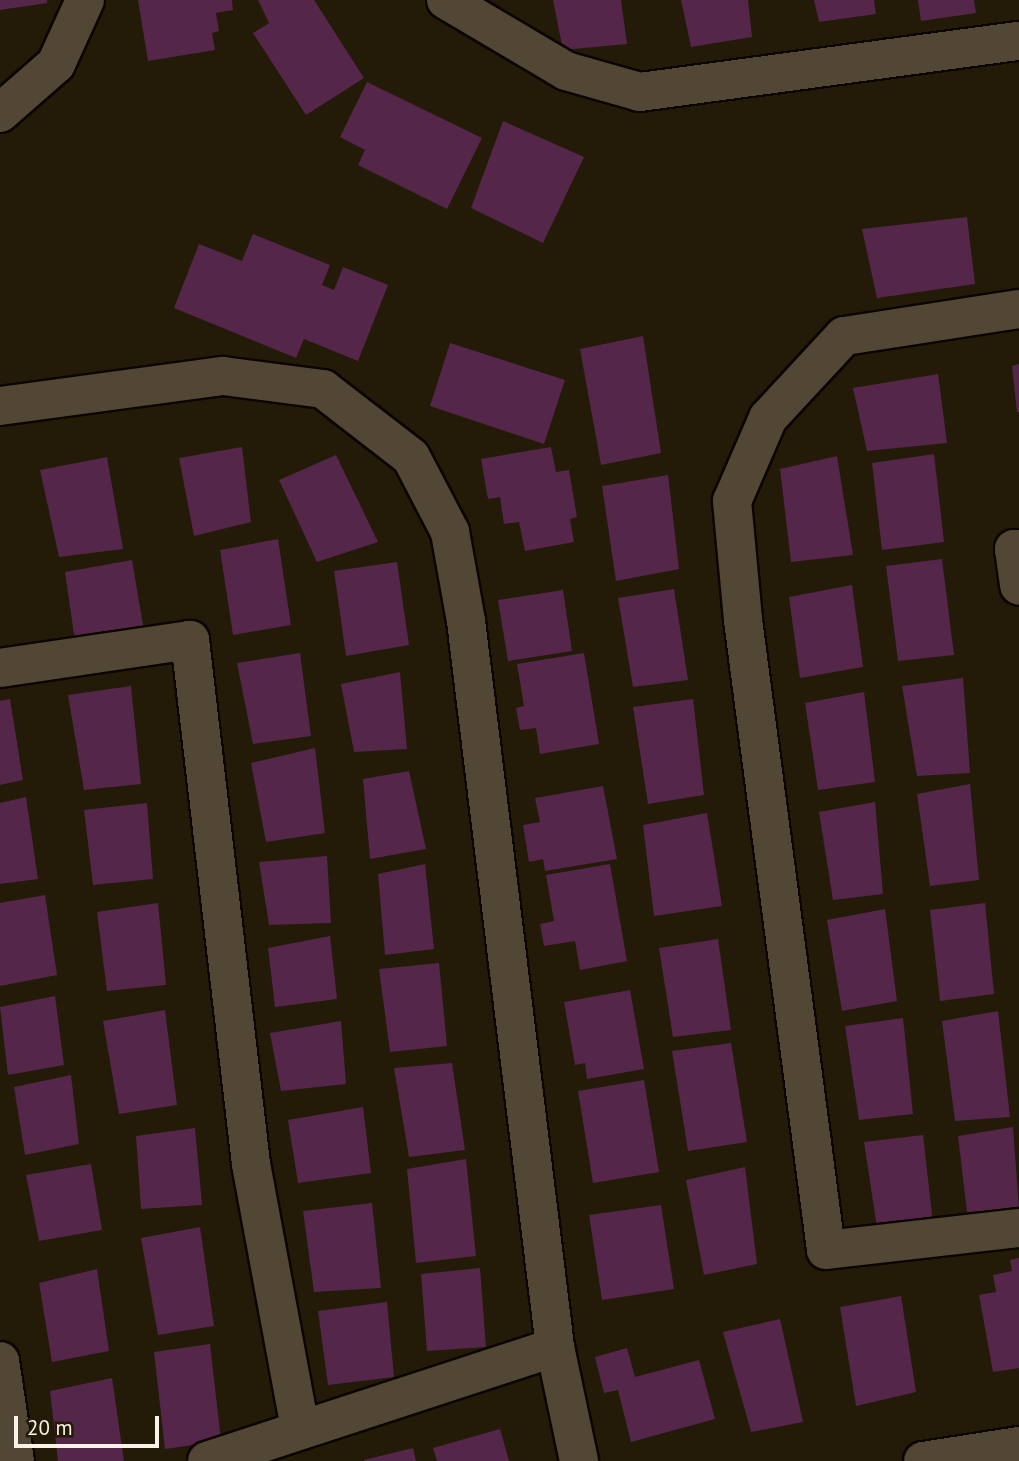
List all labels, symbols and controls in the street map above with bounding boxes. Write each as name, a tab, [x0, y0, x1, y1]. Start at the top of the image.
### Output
scale bar	[18, 1402, 163, 1446]
text: 20 m	[27, 1414, 73, 1441]

